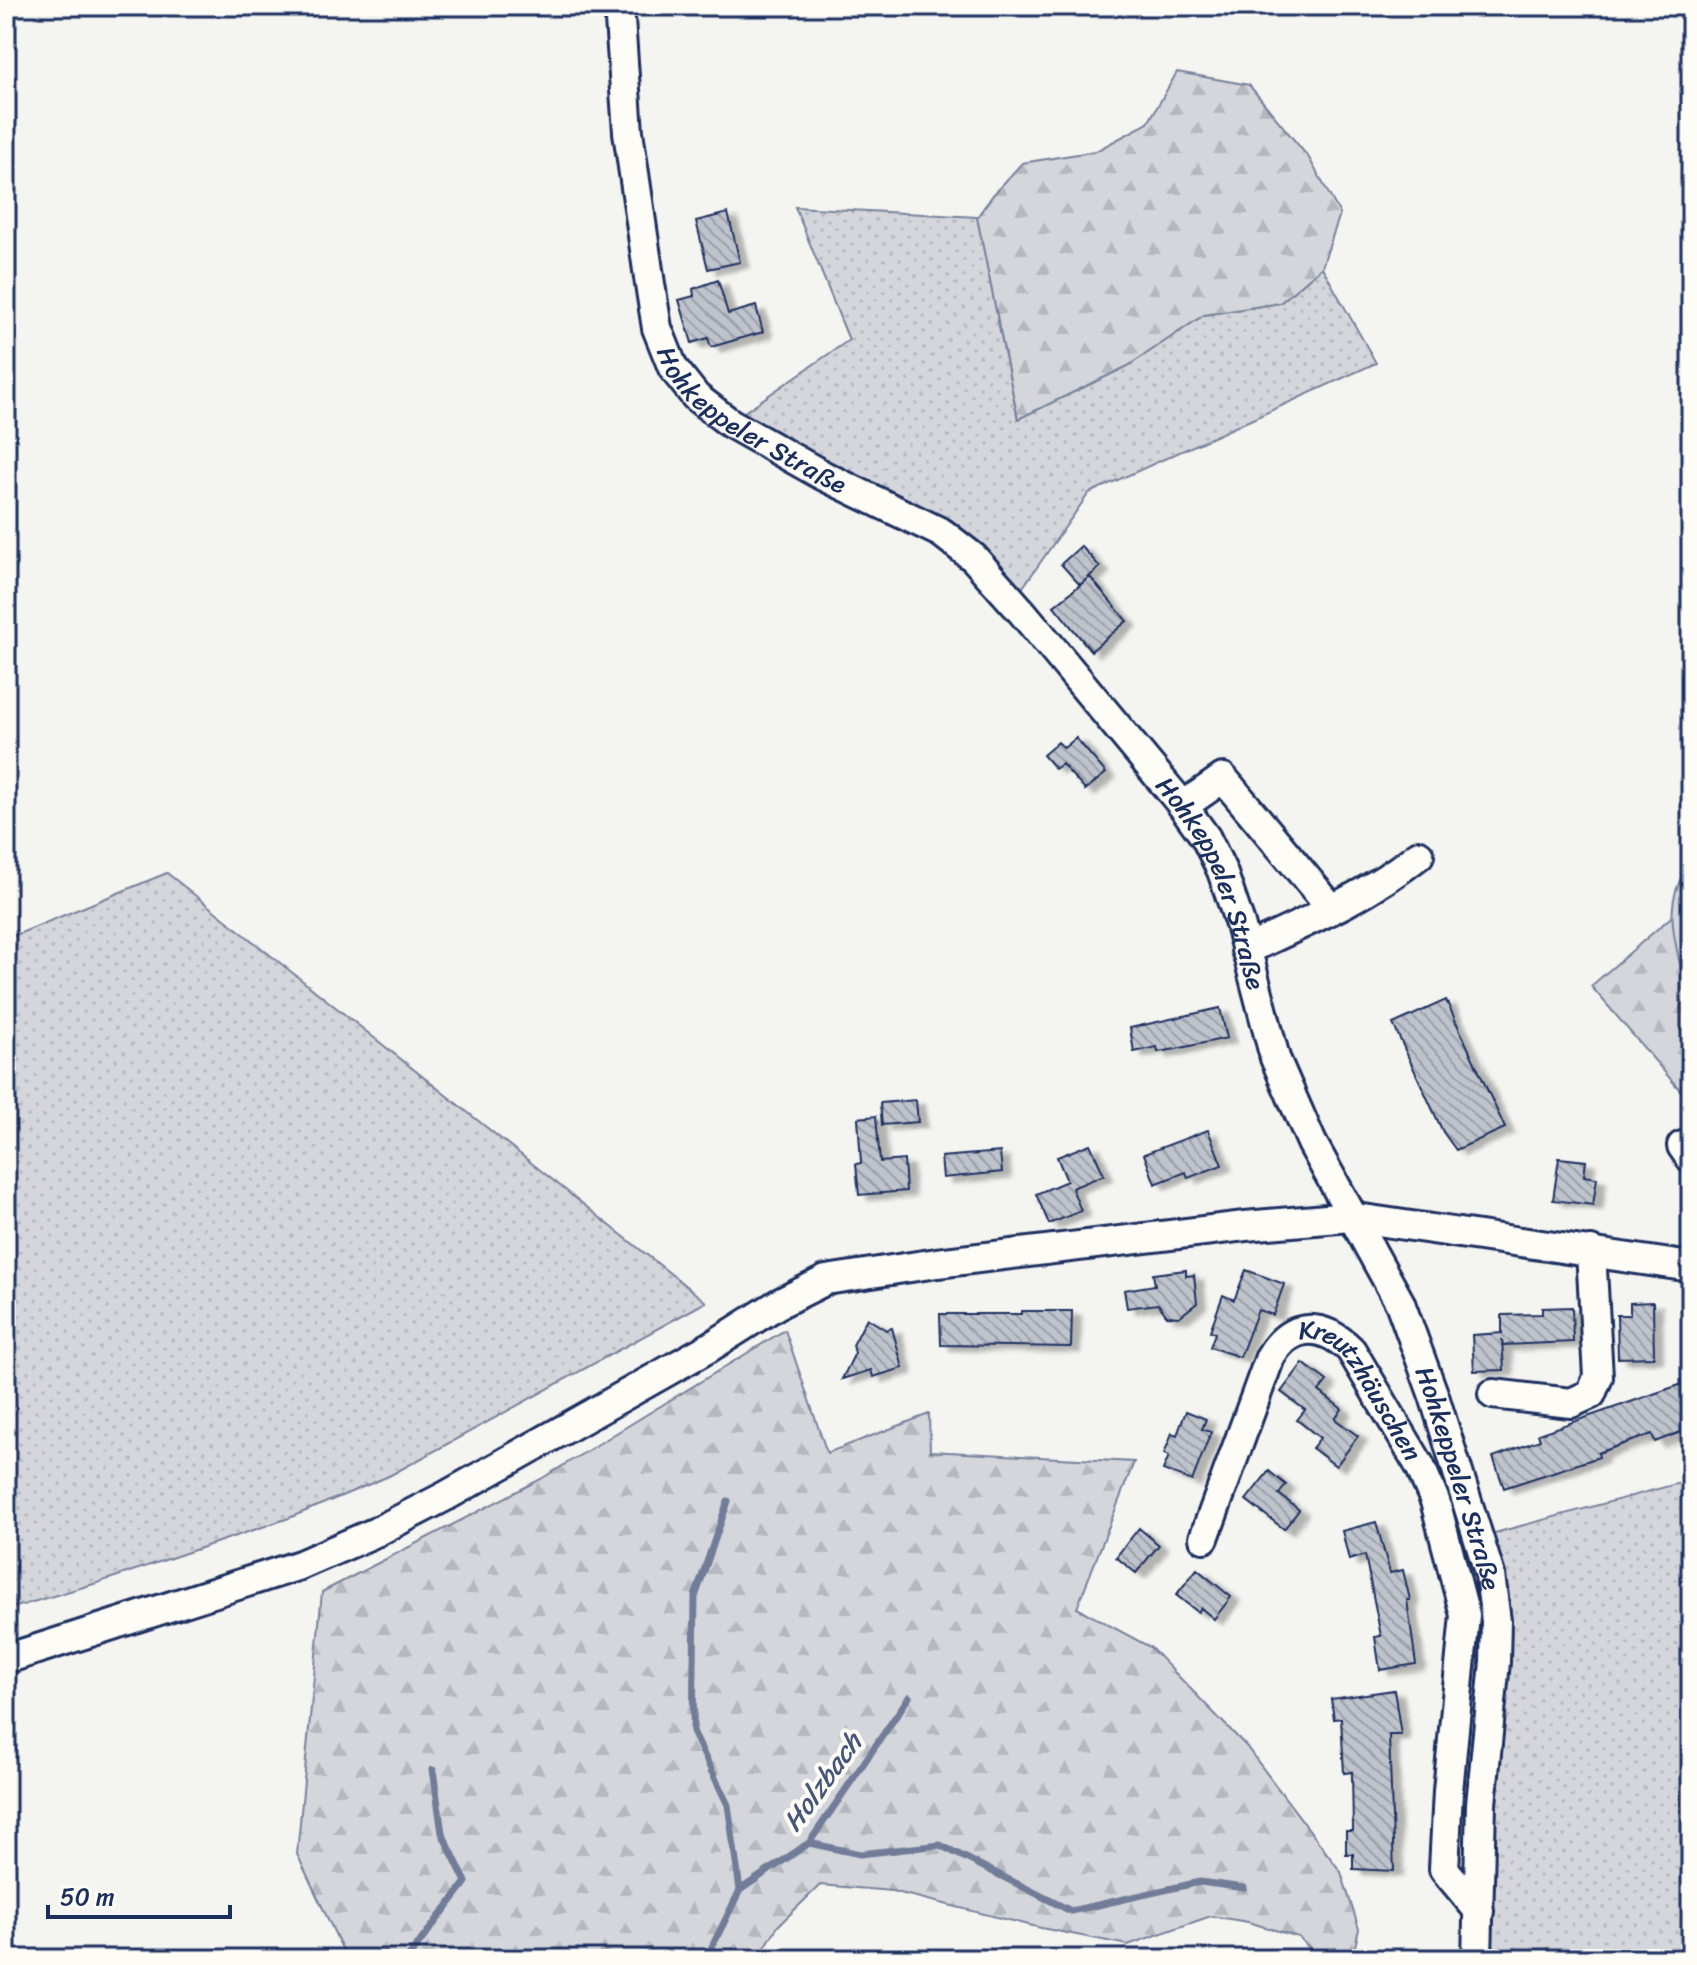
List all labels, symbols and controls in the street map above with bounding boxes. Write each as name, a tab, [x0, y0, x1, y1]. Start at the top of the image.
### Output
street label: Hohkeppeler Straße	[644, 339, 855, 507]
street label: Hohkeppeler Straße	[1144, 765, 1279, 995]
street label: Kreutzhäuschen	[1297, 1306, 1435, 1470]
street label: Hohkeppeler Straße	[1402, 1359, 1515, 1593]
water label: Holzbach	[769, 1720, 876, 1842]
scale bar	[48, 1869, 230, 1919]
text: 50 m	[60, 1876, 115, 1918]

